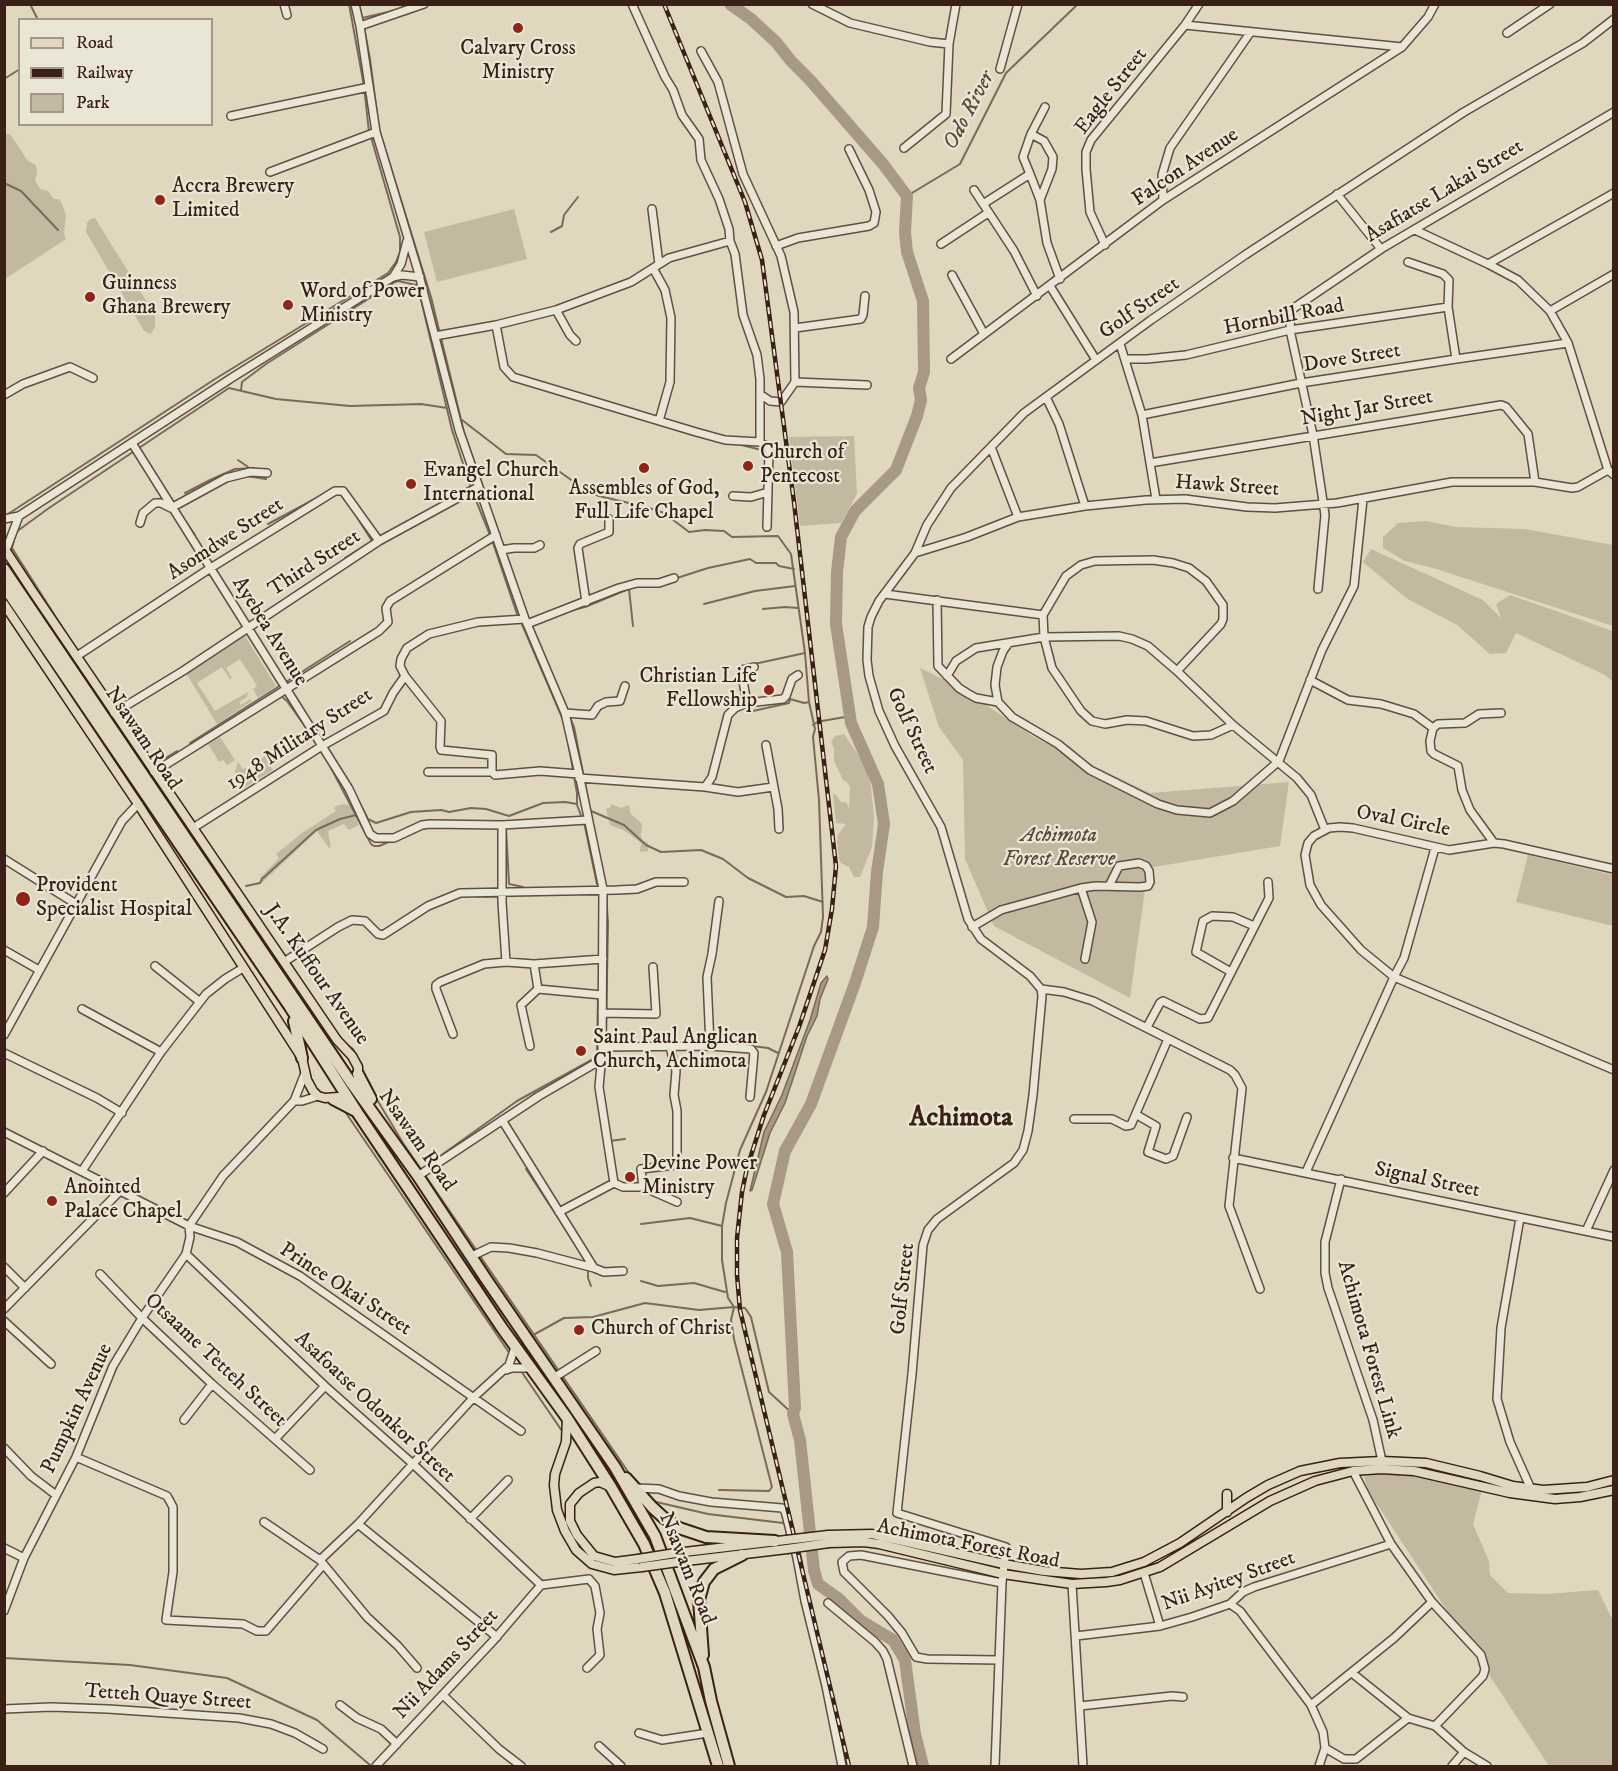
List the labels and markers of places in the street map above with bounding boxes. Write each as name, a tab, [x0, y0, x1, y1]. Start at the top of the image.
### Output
marker: Calvary Cross Ministry	[511, 21, 525, 35]
place label: Calvary Cross Ministry	[460, 37, 576, 87]
place label: Accra Brewery Limited	[172, 175, 294, 225]
marker: Accra Brewery Limited	[153, 193, 167, 207]
place label: Guinness Ghana Brewery	[102, 272, 231, 322]
place label: Word of Power Ministry	[300, 280, 424, 330]
marker: Guinness Ghana Brewery	[83, 290, 97, 304]
marker: Word of Power Ministry	[281, 298, 295, 312]
place label: Church of Pentecost	[760, 441, 844, 491]
place label: Evangel Church International	[423, 459, 559, 509]
marker: Church of Pentecost	[741, 459, 755, 473]
marker: Assembles of God, Full Life Chapel	[637, 461, 651, 475]
marker: Evangel Church International	[404, 477, 418, 491]
place label: Assembles of God, Full Life Chapel	[569, 477, 719, 527]
place label: Christian Life Fellowship	[639, 665, 757, 715]
marker: Christian Life Fellowship	[762, 683, 776, 697]
place label: Provident Specialist Hospital	[36, 874, 192, 924]
marker: Provident Specialist Hospital	[14, 890, 32, 908]
place label: Saint Paul Anglican Church, Achimota	[593, 1026, 758, 1076]
marker: Saint Paul Anglican Church, Achimota	[574, 1044, 588, 1058]
place label: Devine Power Ministry	[642, 1152, 757, 1202]
marker: Devine Power Ministry	[623, 1170, 637, 1184]
place label: Anointed Palace Chapel	[64, 1176, 182, 1226]
marker: Anointed Palace Chapel	[45, 1194, 59, 1208]
place label: Church of Christ	[591, 1317, 732, 1343]
marker: Church of Christ	[572, 1323, 586, 1337]

